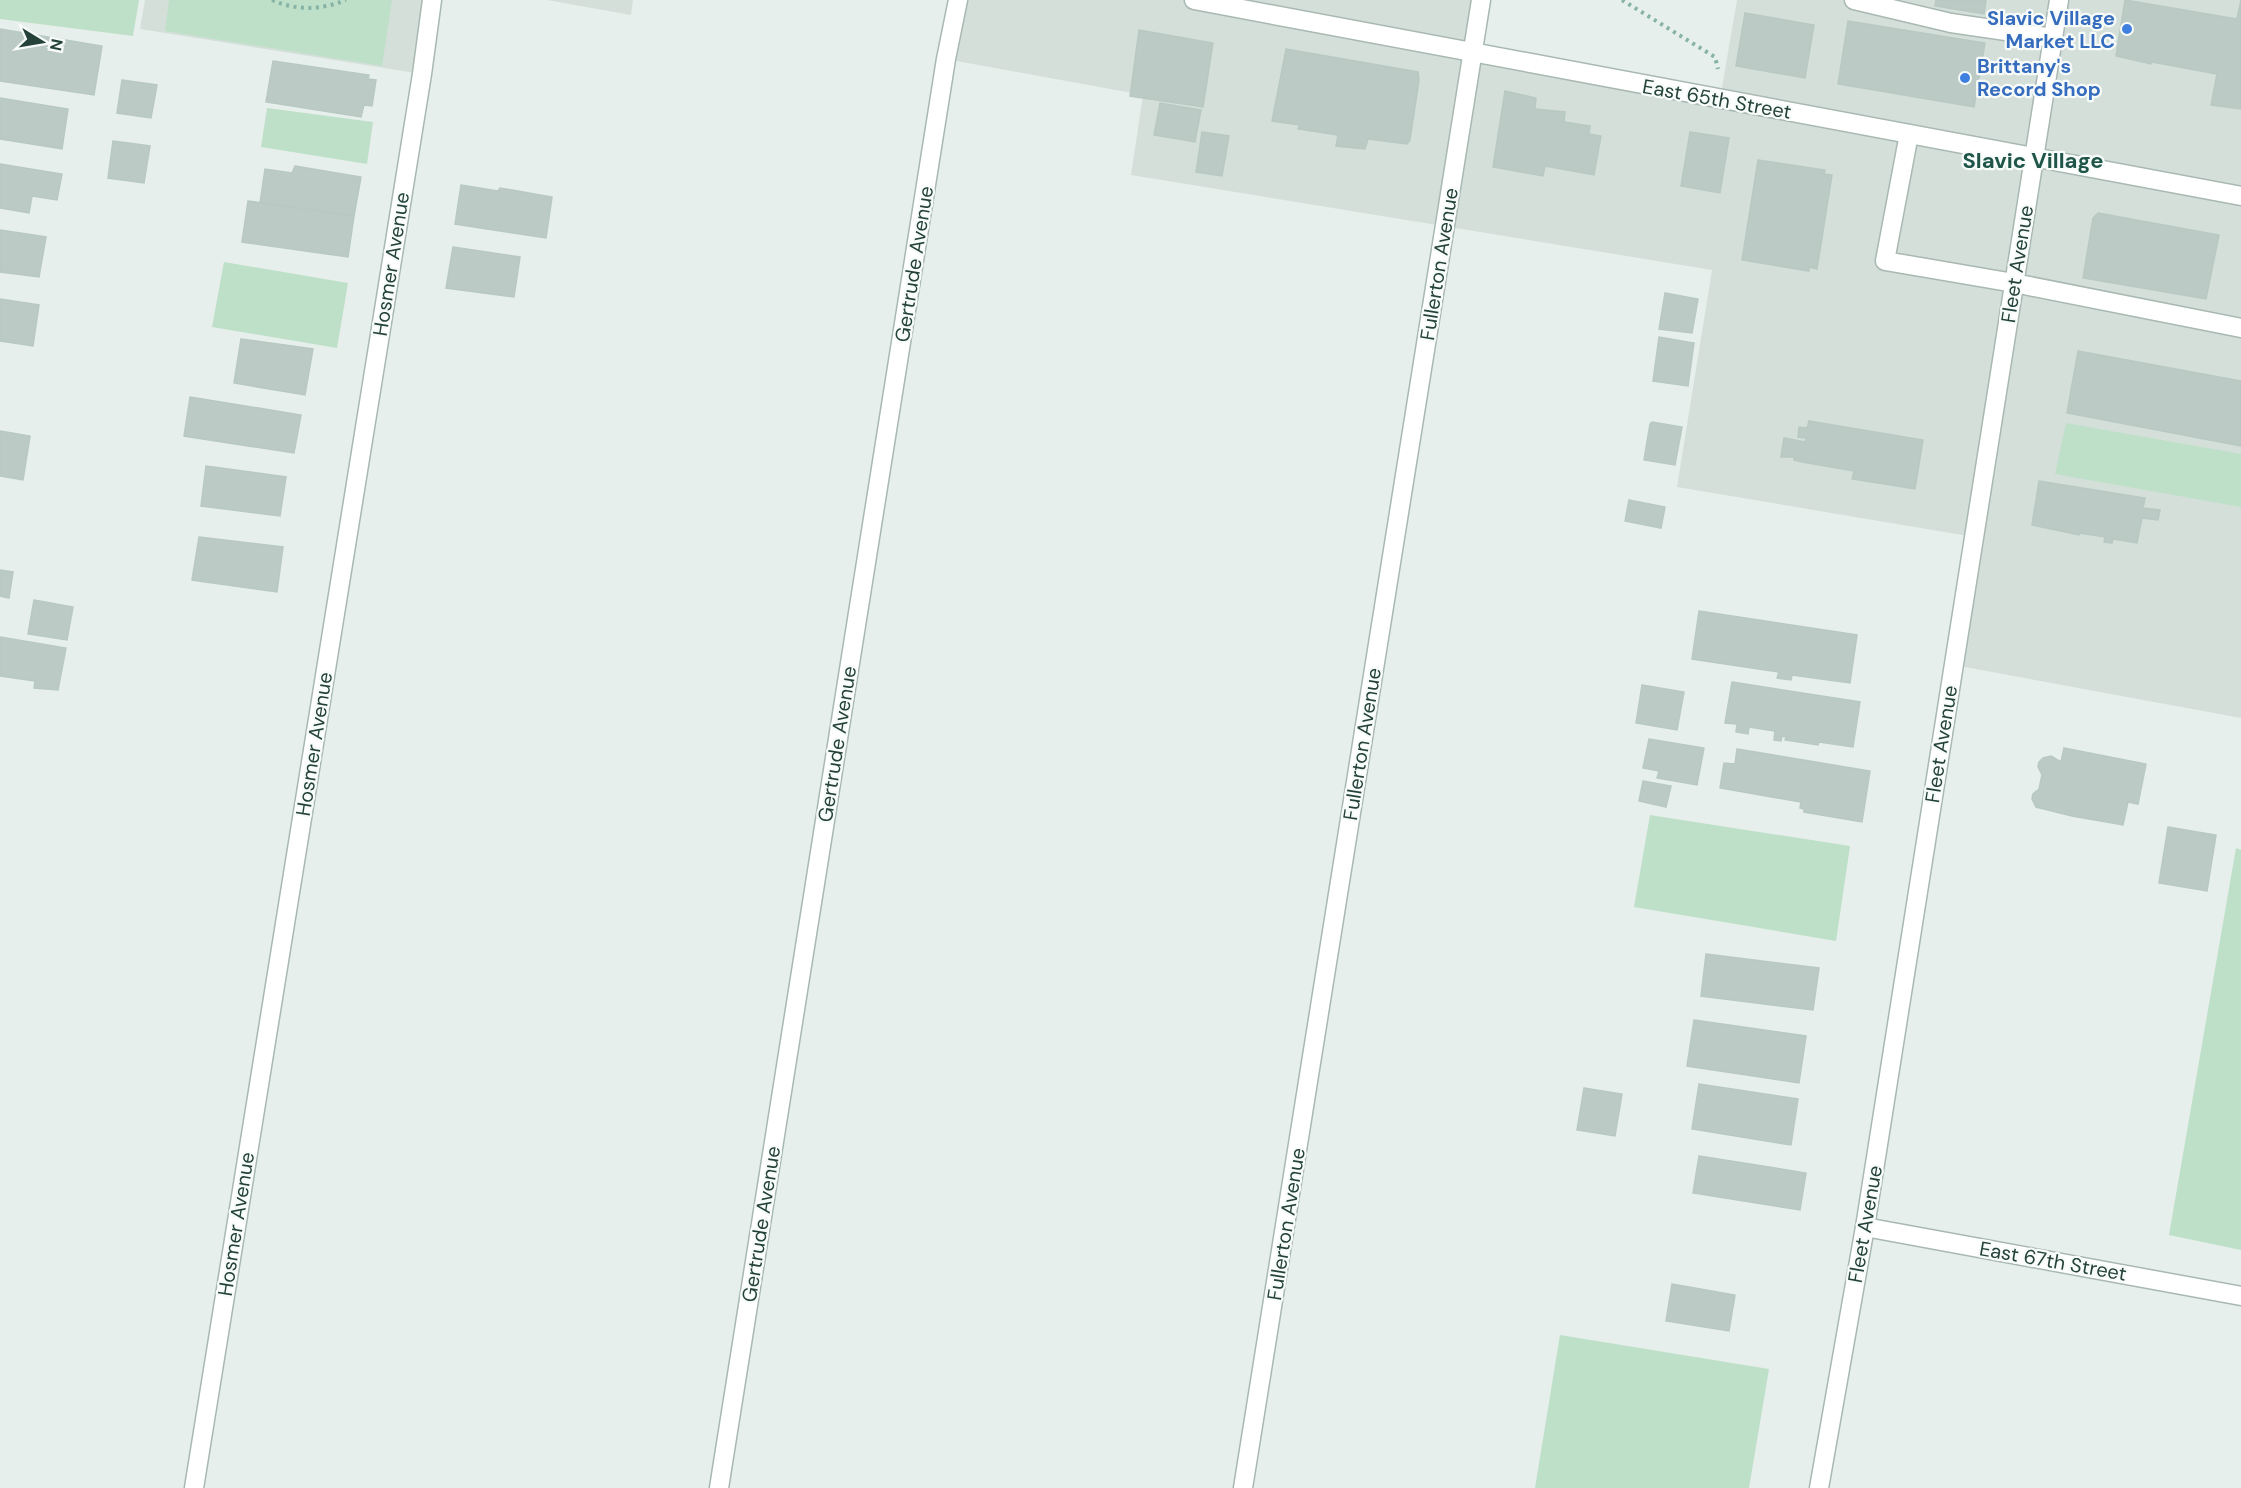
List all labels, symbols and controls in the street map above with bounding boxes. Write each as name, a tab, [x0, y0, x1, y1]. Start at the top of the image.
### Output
place label: Slavic Village Market LLC	[1987, 5, 2115, 54]
north arrow	[12, 12, 72, 72]
marker: Slavic Village Market LLC	[2120, 22, 2134, 36]
text: N	[45, 37, 68, 52]
place label: Brittany's Record Shop	[1977, 53, 2101, 102]
marker: Brittany's Record Shop	[1958, 71, 1972, 85]
street label: East 65th Street	[1641, 73, 1794, 125]
district label: Slavic Village	[1963, 146, 2103, 175]
street label: Gertrude Avenue	[889, 184, 939, 344]
street label: Fullerton Avenue	[1414, 186, 1464, 342]
street label: Hosmer Avenue	[367, 190, 415, 338]
street label: Fleet Avenue	[1995, 203, 2039, 325]
street label: Gertrude Avenue	[812, 664, 862, 824]
street label: Fullerton Avenue	[1337, 666, 1387, 822]
street label: Hosmer Avenue	[290, 670, 338, 818]
street label: Fleet Avenue	[1919, 683, 1963, 805]
street label: Gertrude Avenue	[736, 1144, 786, 1304]
street label: Fullerton Avenue	[1261, 1146, 1311, 1302]
street label: Hosmer Avenue	[212, 1150, 260, 1298]
street label: Fleet Avenue	[1842, 1163, 1888, 1285]
street label: East 67th Street	[1977, 1235, 2129, 1287]

